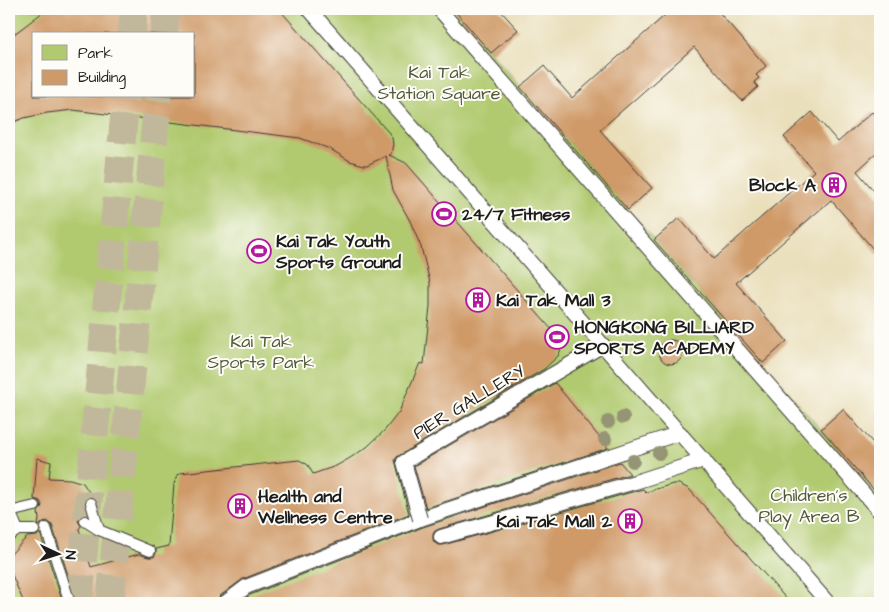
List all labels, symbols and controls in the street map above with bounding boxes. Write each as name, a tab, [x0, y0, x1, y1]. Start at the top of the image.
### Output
legend	[32, 32, 195, 98]
text: Park	[78, 43, 113, 64]
park label: Kai Tak Station Square	[377, 60, 501, 106]
text: Building	[78, 67, 126, 89]
building icon: Block A	[821, 172, 847, 198]
place label: Block A	[749, 173, 816, 198]
sports icon: 24/7 Fitness	[431, 201, 457, 227]
place label: 24/7 Fitness	[461, 202, 570, 227]
place label: Kai Tak Youth Sports Ground	[275, 229, 402, 275]
sports icon: Kai Tak Youth Sports Ground	[246, 238, 272, 264]
building icon: Kai Tak Mall 3	[465, 287, 491, 313]
place label: Kai Tak Mall 3	[496, 288, 612, 313]
place label: HONGKONG BILLIARD SPORTS ACADEMY	[573, 315, 754, 361]
sports icon: HONGKONG BILLIARD SPORTS ACADEMY	[544, 324, 570, 350]
park label: Kai Tak Sports Park	[208, 329, 314, 375]
street label: PIER GALLERY	[408, 358, 530, 445]
park label: Children's Play Area B	[759, 483, 860, 530]
place label: Health and Wellness Centre	[257, 484, 393, 530]
building icon: Health and Wellness Centre	[227, 493, 253, 519]
building icon: Kai Tak Mall 2	[617, 508, 643, 534]
place label: Kai Tak Mall 2	[496, 509, 613, 534]
north arrow	[32, 530, 82, 580]
text: N	[60, 550, 80, 560]

